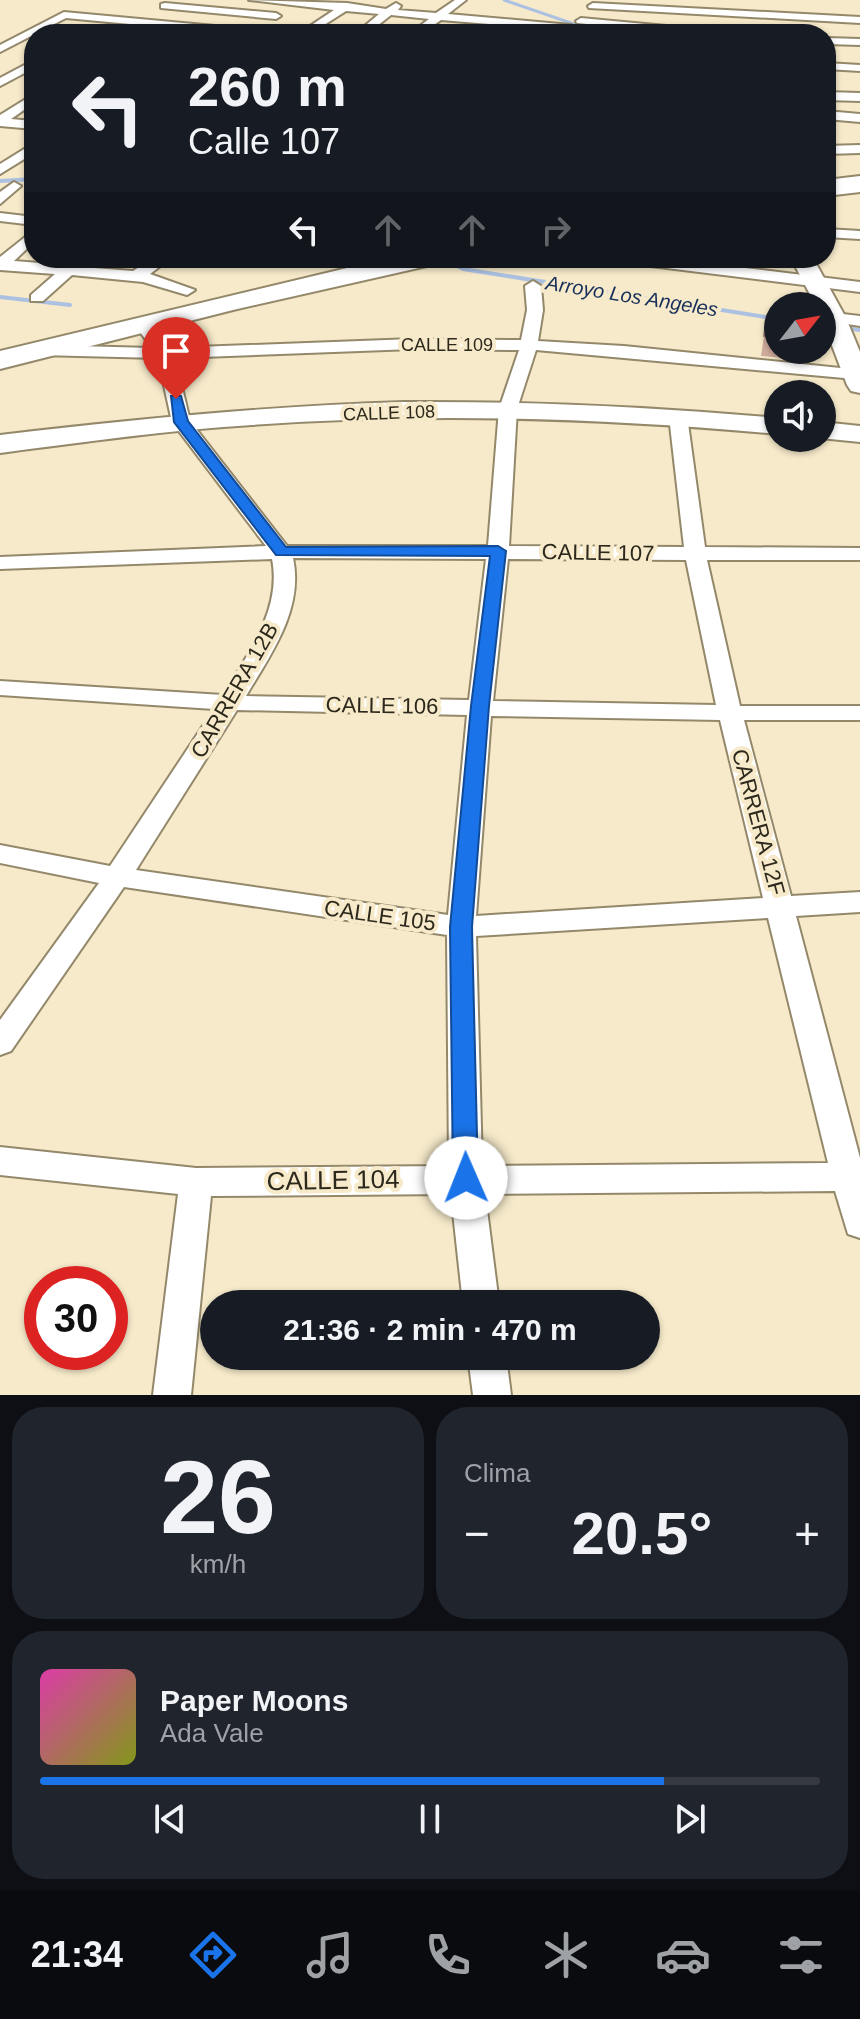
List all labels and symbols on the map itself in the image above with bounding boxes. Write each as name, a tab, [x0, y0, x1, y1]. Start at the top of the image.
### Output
water label: Arroyo Los Angeles	[543, 271, 720, 320]
north arrow	[764, 292, 836, 364]
pin	[142, 317, 210, 399]
street label: CALLE 109	[401, 335, 493, 355]
street label: CALLE 108	[343, 401, 435, 425]
street label: CALLE 107	[542, 539, 654, 566]
street label: CARRERA 12B	[186, 618, 283, 762]
street label: CALLE 106	[326, 692, 438, 719]
street label: CARRERA 12F	[727, 746, 790, 898]
street label: CALLE 105	[322, 895, 437, 936]
position arrow	[424, 1136, 508, 1220]
street label: CALLE 104	[266, 1164, 400, 1196]
speed limit sign: 30	[24, 1266, 128, 1370]

